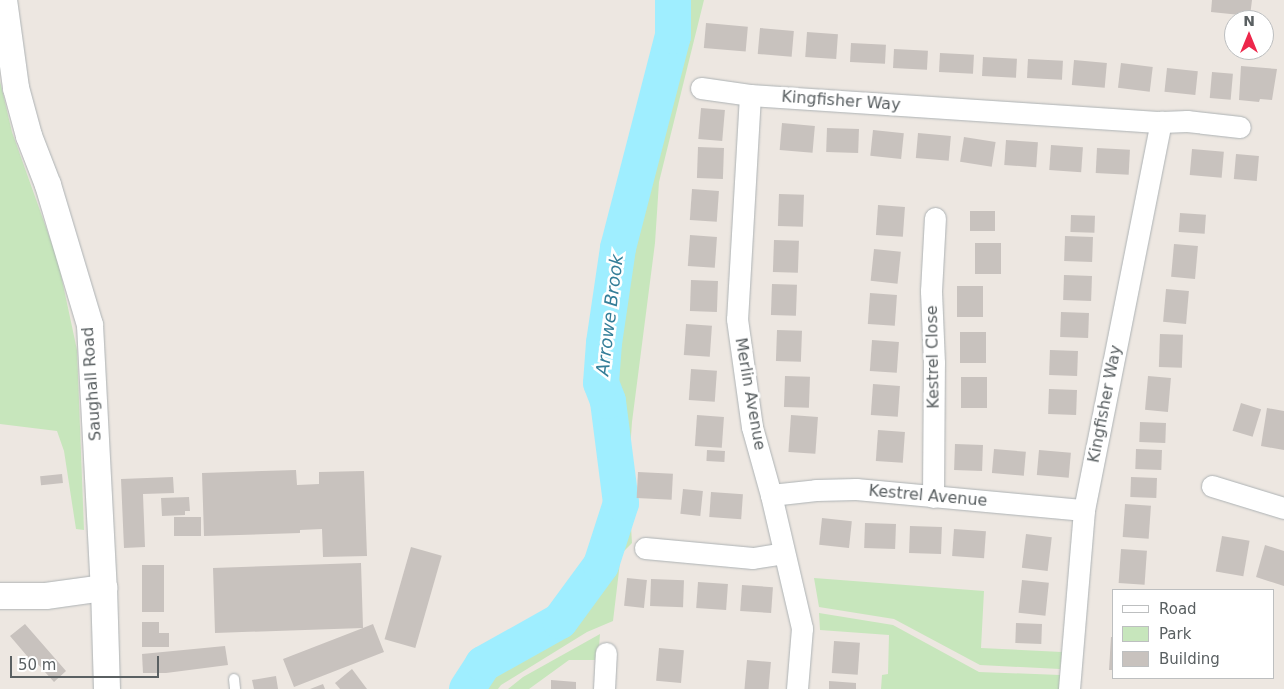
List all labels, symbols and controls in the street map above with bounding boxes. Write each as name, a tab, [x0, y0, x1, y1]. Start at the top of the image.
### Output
north arrow	[1224, 10, 1274, 60]
text: N	[1243, 13, 1255, 29]
street label: Kingfisher Way	[781, 87, 901, 115]
water label: Arrowe Brook	[592, 253, 628, 377]
street label: Kestrel Close	[922, 305, 944, 409]
street label: Saughall Road	[78, 326, 106, 442]
street label: Merlin Avenue	[731, 336, 769, 452]
street label: Kingfisher Way	[1084, 344, 1126, 464]
street label: Kestrel Avenue	[868, 481, 988, 511]
legend	[1112, 589, 1274, 679]
text: Road	[1159, 600, 1197, 618]
text: Park	[1159, 625, 1191, 643]
scale bar	[12, 646, 161, 678]
text: Building	[1159, 650, 1220, 668]
text: 50 m	[18, 656, 56, 674]

